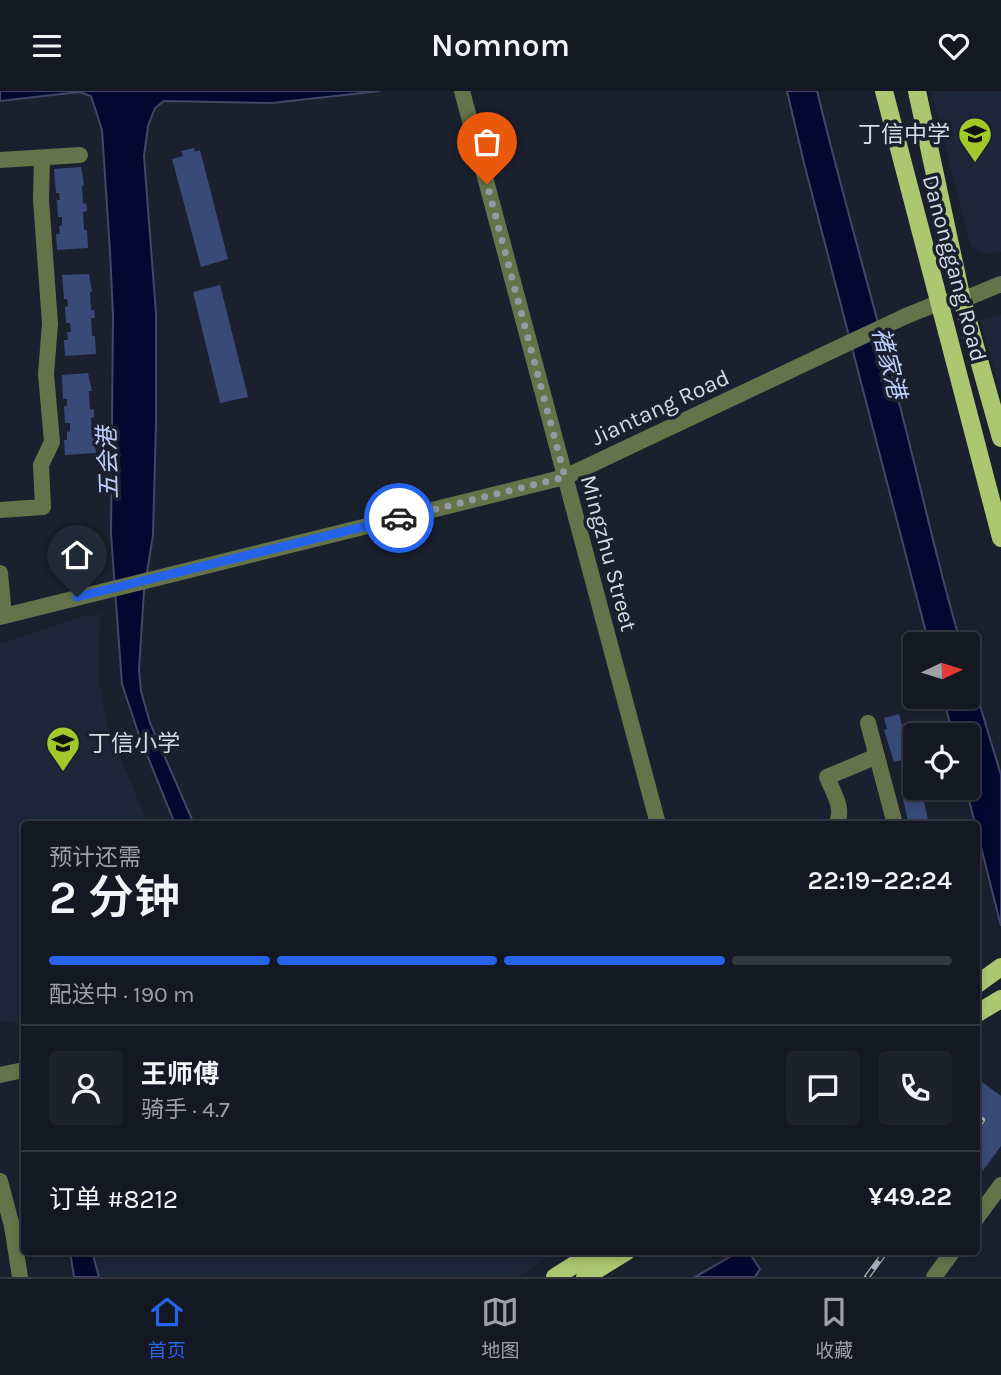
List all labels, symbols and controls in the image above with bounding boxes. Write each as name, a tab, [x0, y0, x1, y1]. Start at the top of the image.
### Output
icon: menu	[28, 27, 66, 65]
text: Nomnom	[431, 27, 570, 64]
icon: heart	[935, 27, 973, 65]
pin	[457, 112, 517, 184]
school or university icon: 丁信中学	[956, 115, 994, 164]
place label: 丁信中学	[858, 121, 950, 148]
icon: bag	[468, 123, 506, 161]
street label: Danonggang Road	[917, 172, 992, 364]
water label: 褚家港	[867, 325, 912, 404]
street label: Jiantang Road	[587, 364, 734, 451]
water label: 五会港	[93, 424, 123, 499]
street label: Mingzhu Street	[575, 472, 642, 634]
courier	[364, 483, 434, 553]
icon: car	[380, 499, 418, 537]
pin	[47, 525, 107, 597]
icon: home	[58, 536, 96, 574]
north arrow	[903, 632, 980, 709]
map controls	[903, 632, 980, 800]
button: locate	[903, 723, 980, 800]
school or university icon: 丁信小学	[44, 724, 82, 773]
place label: 丁信小学	[88, 730, 180, 757]
text: 预计还需	[49, 844, 141, 871]
text: 22:19–22:24	[808, 865, 952, 896]
text: 2 分钟	[49, 871, 180, 925]
text: 配送中 · 190 m	[49, 981, 195, 1008]
button: person	[49, 1051, 123, 1125]
button: chat	[786, 1051, 860, 1125]
button: phone	[878, 1051, 952, 1125]
text: 王师傅	[141, 1059, 219, 1090]
text: 骑手 · 4.7	[141, 1096, 230, 1123]
text: ¥49.22	[868, 1181, 952, 1212]
text: 订单 #8212	[49, 1184, 178, 1215]
tab: 首页	[148, 1293, 186, 1362]
tab: 地图	[481, 1293, 519, 1362]
tab: 收藏	[815, 1293, 853, 1362]

